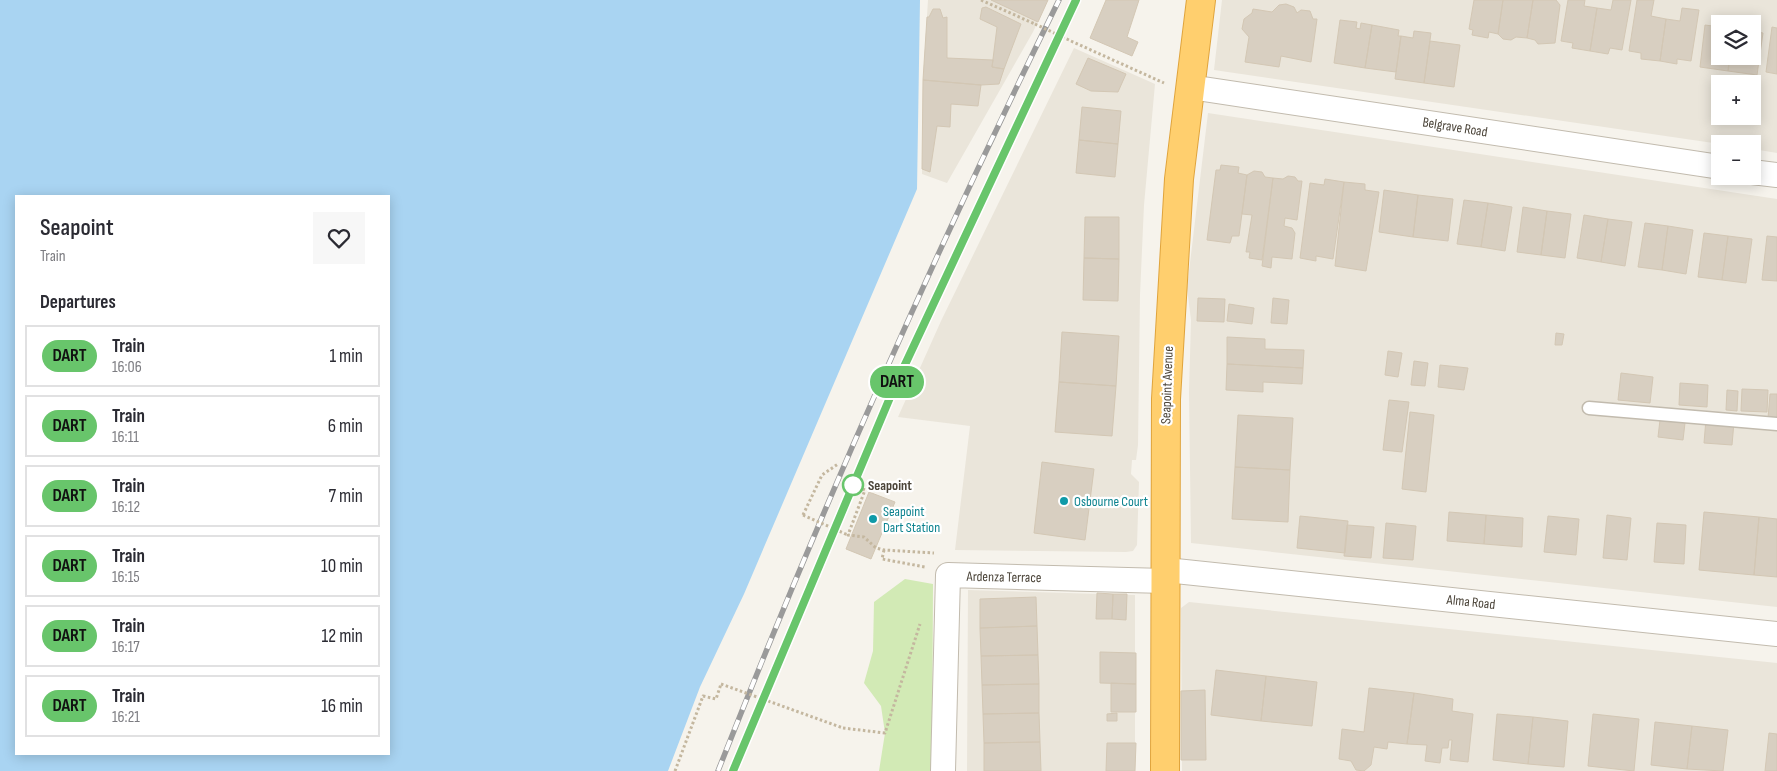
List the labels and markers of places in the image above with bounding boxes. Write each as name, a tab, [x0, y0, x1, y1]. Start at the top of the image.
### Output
marker: Seapoint	[842, 474, 864, 496]
place label: Seapoint	[868, 477, 912, 494]
place label: Osbourne Court	[1074, 493, 1148, 510]
marker: Osbourne Court	[1058, 495, 1070, 507]
place label: Seapoint Dart Station	[883, 503, 940, 536]
marker: Seapoint Dart Station	[867, 513, 879, 525]

